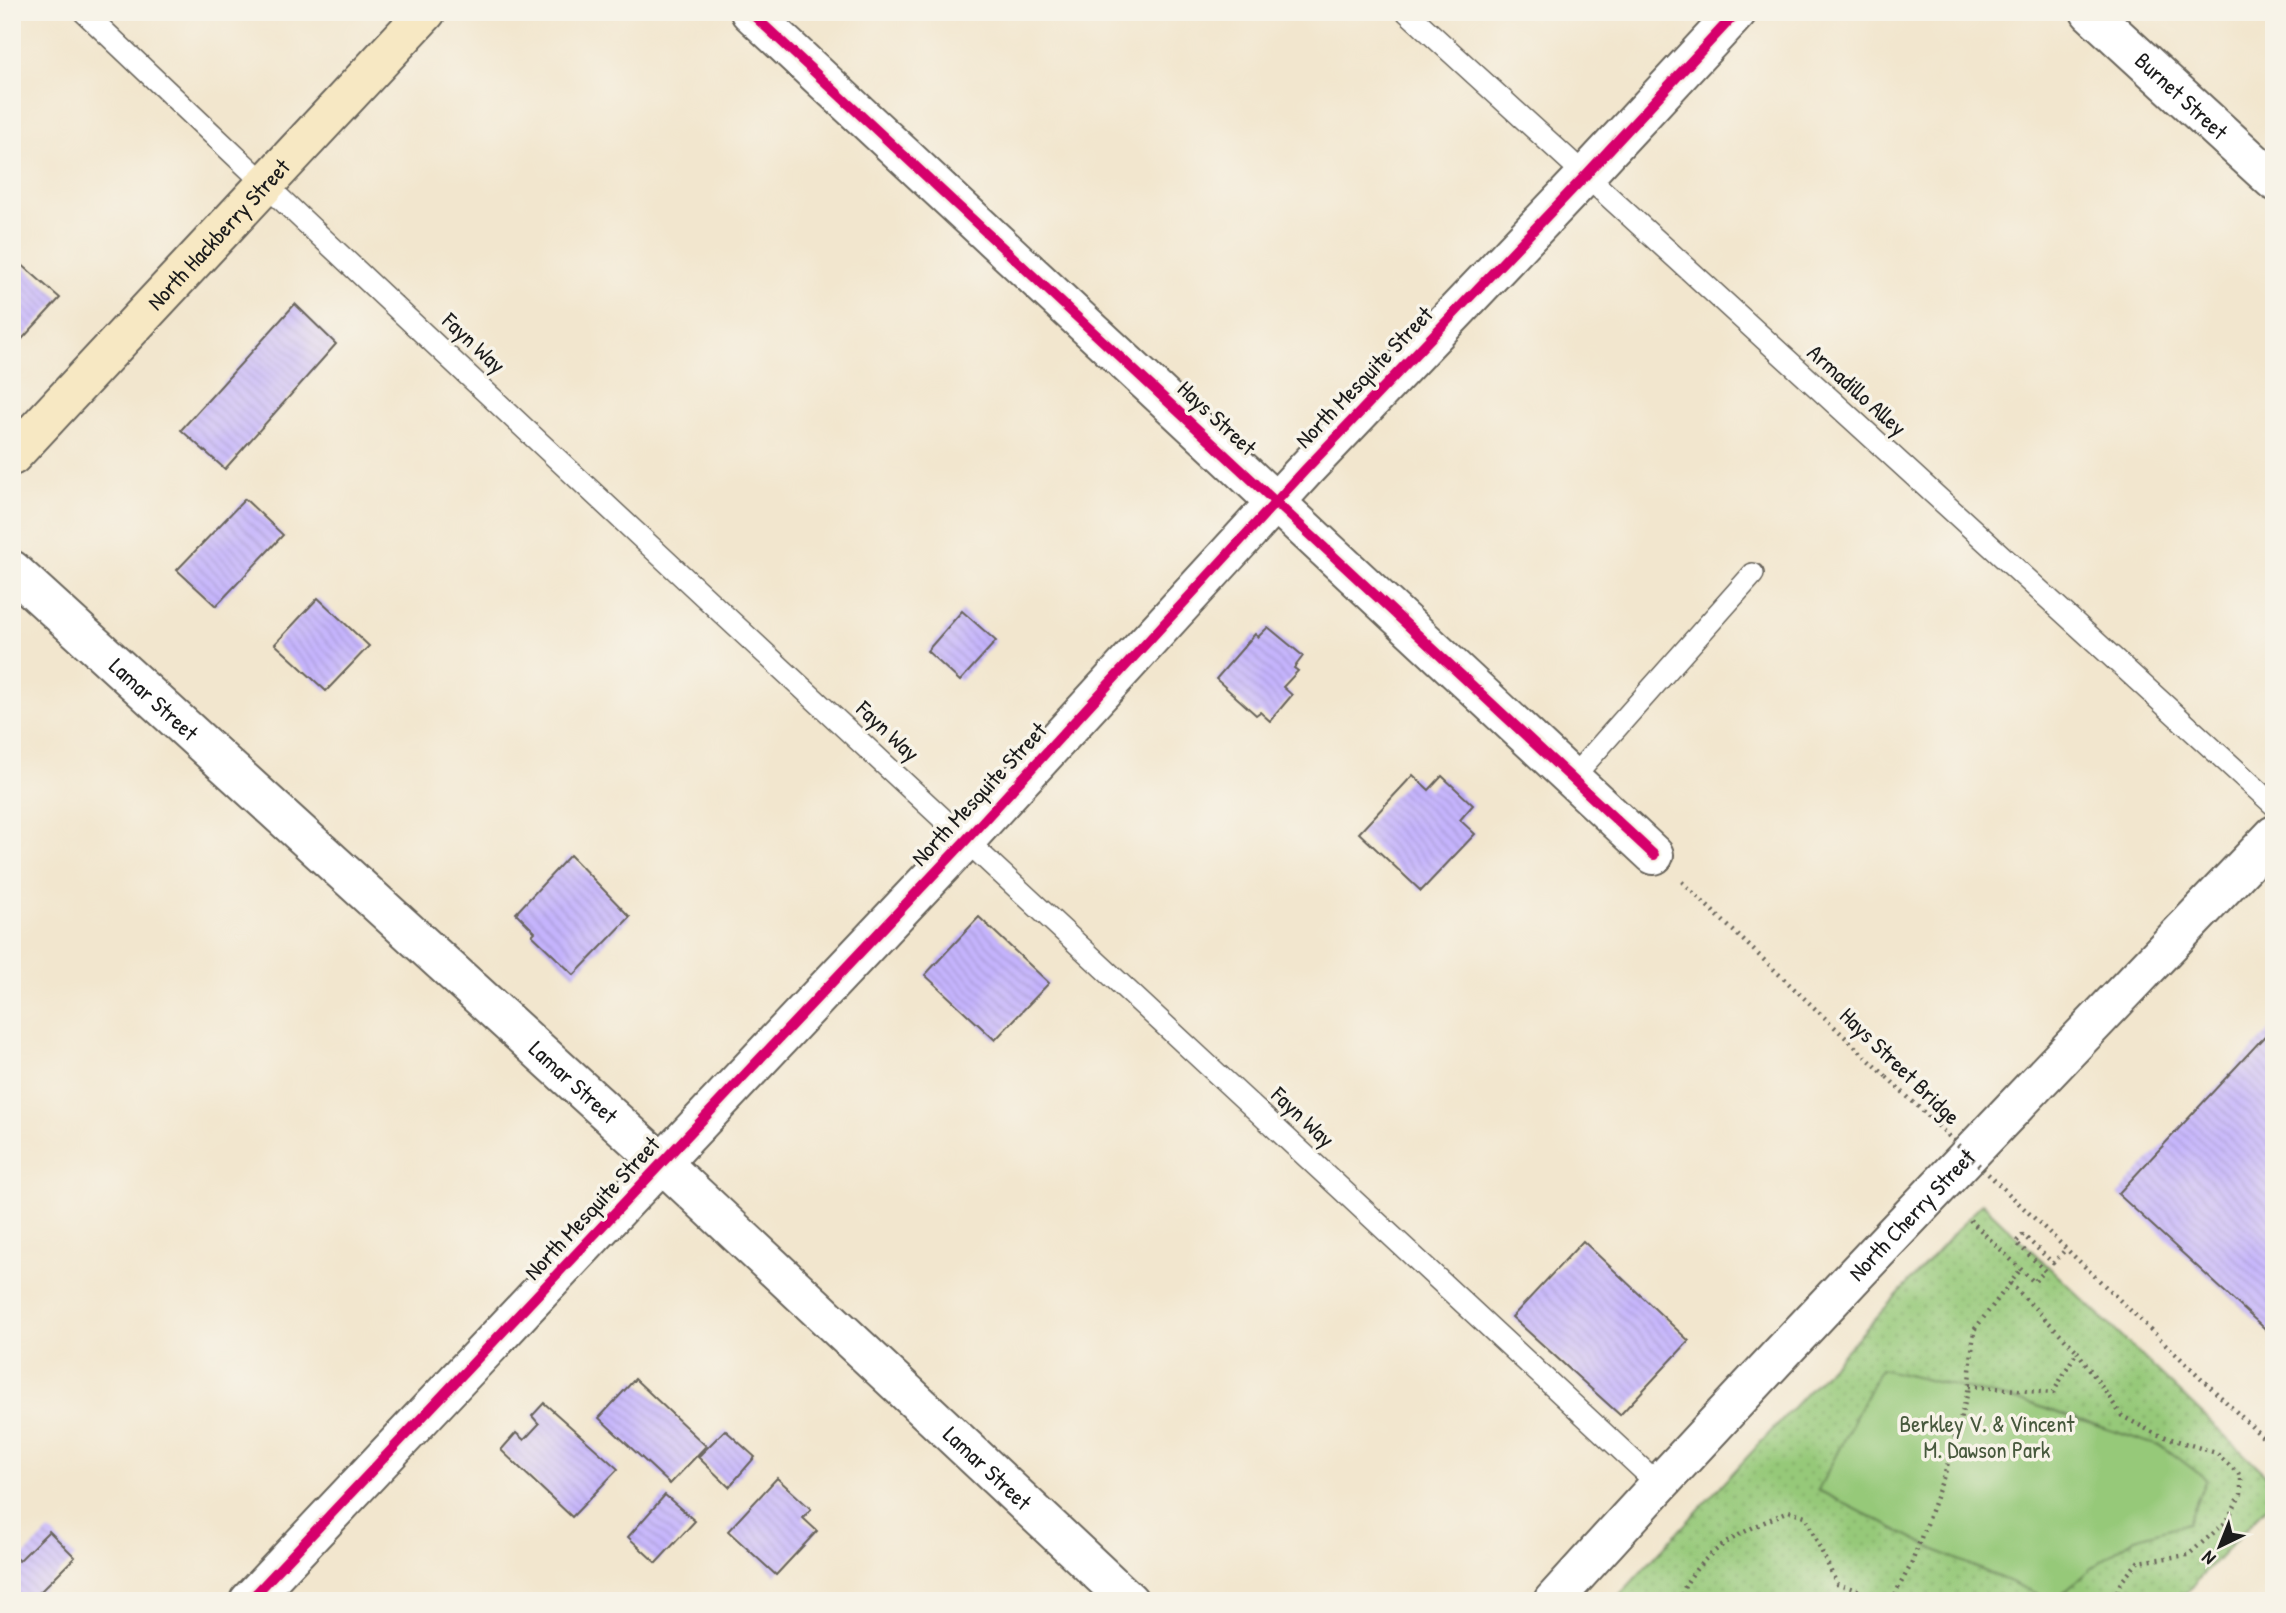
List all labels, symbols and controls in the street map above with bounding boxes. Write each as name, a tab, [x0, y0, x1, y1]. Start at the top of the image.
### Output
street label: Burnet Street	[2128, 45, 2236, 147]
street label: North Hackberry Street	[140, 151, 297, 316]
street label: North Mesquite Street	[1288, 298, 1440, 454]
street label: Fayn Way	[435, 305, 513, 380]
street label: Armadillo Alley	[1801, 337, 1914, 443]
street label: Hays Street	[1171, 373, 1264, 463]
street label: Lamar Street	[103, 651, 206, 748]
street label: Fayn Way	[849, 693, 927, 768]
street label: North Mesquite Street	[904, 714, 1054, 872]
street label: Hays Street Bridge	[1833, 1000, 1967, 1131]
street label: Lamar Street	[523, 1033, 626, 1131]
street label: Fayn Way	[1264, 1079, 1342, 1154]
street label: North Mesquite Street	[517, 1128, 667, 1286]
street label: North Cherry Street	[1841, 1141, 1982, 1287]
park label: Berkley V. & Vincent M. Dawson Park	[1900, 1408, 2076, 1465]
street label: Lamar Street	[937, 1419, 1039, 1518]
north arrow	[2184, 1512, 2254, 1582]
text: N	[2196, 1545, 2221, 1571]

